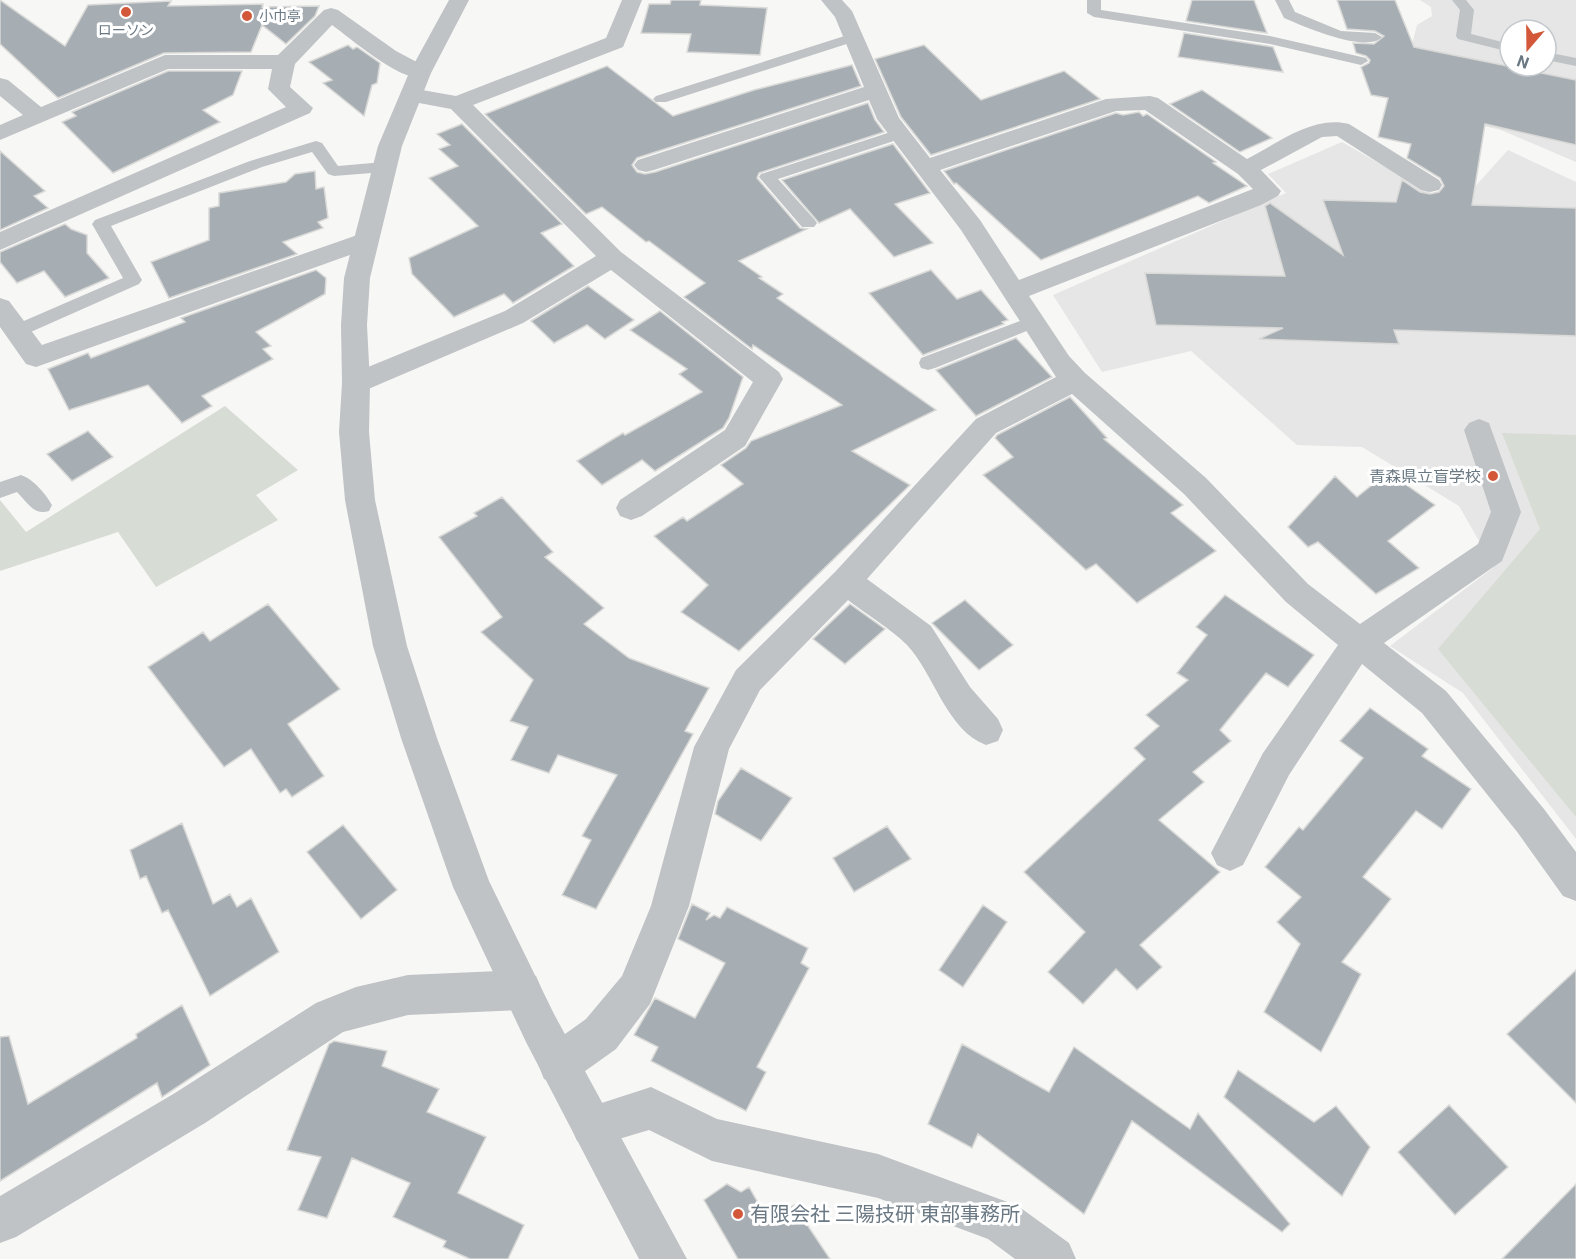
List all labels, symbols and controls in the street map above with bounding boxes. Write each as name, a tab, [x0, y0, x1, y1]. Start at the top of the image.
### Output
marker: ローソン	[119, 5, 133, 19]
place label: 小巾亭	[259, 8, 301, 24]
marker: 小巾亭	[240, 9, 254, 23]
north arrow	[1498, 18, 1558, 78]
place label: ローソン	[98, 22, 154, 38]
text: N	[1514, 51, 1532, 72]
place label: 青森県立盲学校	[1369, 467, 1481, 486]
marker: 青森県立盲学校	[1486, 469, 1500, 483]
place label: 有限会社 三陽技研 東部事務所	[750, 1202, 1020, 1226]
marker: 有限会社 三陽技研 東部事務所	[731, 1207, 745, 1221]

